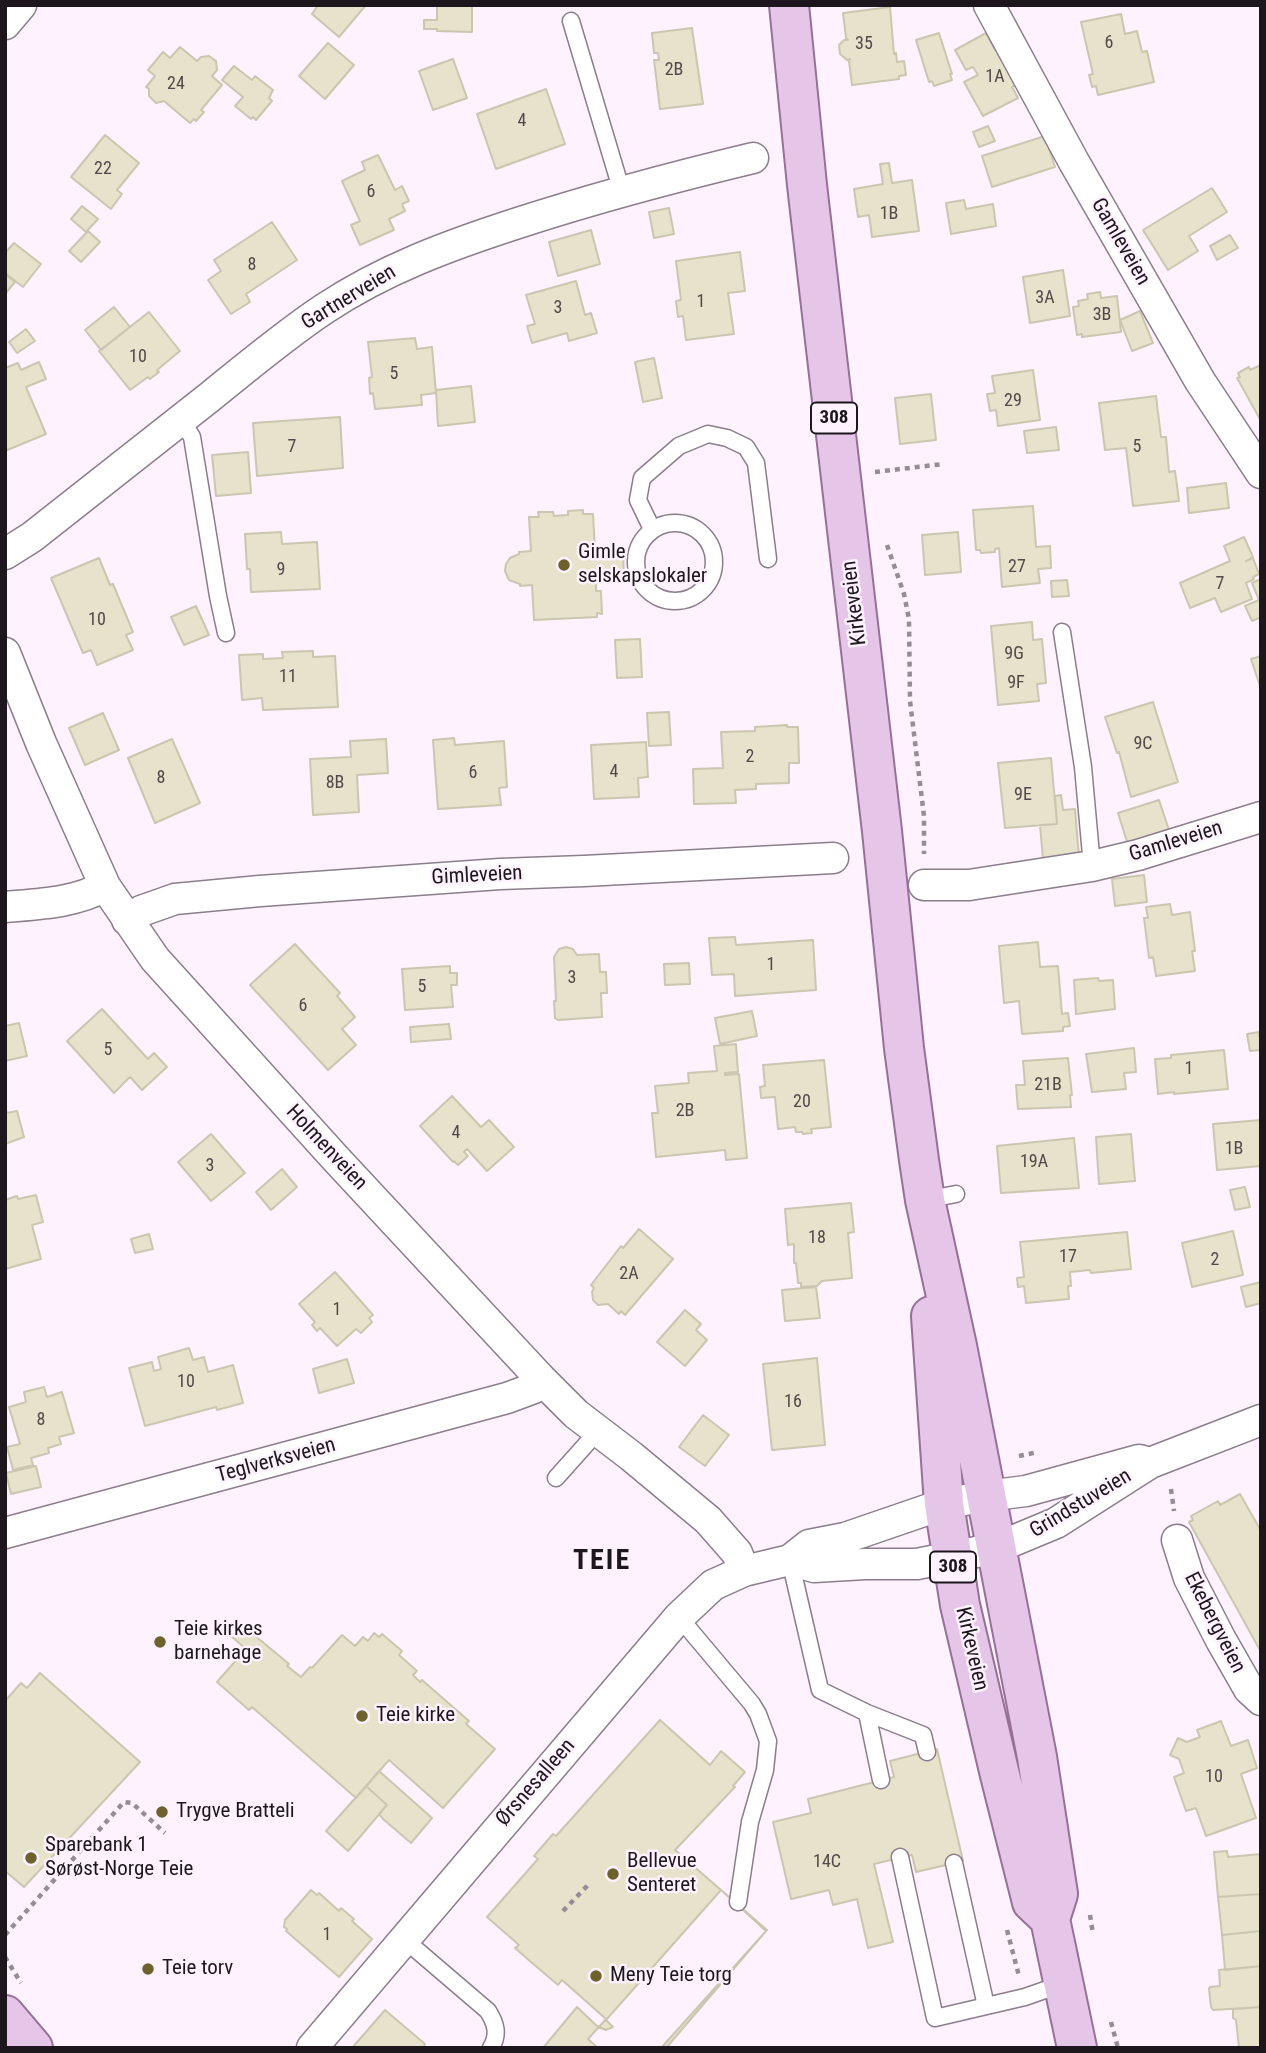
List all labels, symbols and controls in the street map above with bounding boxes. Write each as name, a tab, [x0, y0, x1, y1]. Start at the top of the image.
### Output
house number: 6	[1105, 32, 1113, 54]
house number: 35	[855, 33, 873, 55]
house number: 2B	[665, 59, 683, 81]
house number: 1A	[985, 66, 1005, 88]
house number: 24	[167, 73, 185, 95]
house number: 4	[518, 110, 526, 132]
house number: 22	[94, 158, 112, 180]
house number: 6	[367, 181, 375, 203]
street label: Gamleveien	[1085, 194, 1155, 290]
house number: 1B	[880, 203, 898, 225]
house number: 8	[248, 254, 256, 276]
street label: Gartnerveien	[297, 260, 401, 336]
house number: 3A	[1035, 287, 1055, 309]
house number: 1	[697, 291, 705, 313]
house number: 3	[554, 297, 562, 319]
house number: 3B	[1093, 304, 1111, 326]
house number: 10	[129, 346, 147, 368]
house number: 5	[390, 363, 398, 385]
house number: 29	[1004, 390, 1022, 412]
road number: 308	[811, 402, 857, 434]
house number: 7	[288, 436, 296, 458]
house number: 5	[1133, 436, 1141, 458]
place label: Gimle selskapslokaler	[578, 540, 707, 590]
house number: 27	[1008, 556, 1026, 578]
marker: Gimle selskapslokaler	[556, 557, 572, 573]
house number: 9	[277, 559, 285, 581]
street label: Kirkeveien	[837, 559, 873, 647]
house number: 7	[1216, 573, 1224, 595]
house number: 10	[88, 609, 106, 631]
house number: 9G	[1004, 643, 1024, 665]
house number: 11	[279, 666, 297, 688]
house number: 9F	[1007, 672, 1025, 694]
house number: 9C	[1133, 733, 1153, 755]
house number: 2	[746, 746, 754, 768]
house number: 4	[610, 761, 618, 783]
house number: 6	[469, 762, 477, 784]
house number: 8	[157, 767, 165, 789]
house number: 8B	[326, 772, 344, 794]
house number: 9E	[1014, 784, 1032, 806]
street label: Gamleveien	[1126, 816, 1226, 868]
street label: Gimleveien	[431, 861, 523, 891]
house number: 1	[767, 954, 775, 976]
house number: 3	[568, 967, 576, 989]
house number: 5	[418, 976, 426, 998]
house number: 6	[299, 995, 307, 1017]
house number: 5	[104, 1039, 112, 1061]
house number: 1	[1185, 1058, 1193, 1080]
house number: 21B	[1034, 1074, 1062, 1096]
house number: 20	[793, 1091, 811, 1113]
street label: Holmenveien	[280, 1100, 372, 1196]
house number: 2B	[676, 1100, 694, 1122]
house number: 4	[452, 1122, 460, 1144]
house number: 1B	[1225, 1138, 1243, 1160]
house number: 19A	[1020, 1151, 1048, 1173]
house number: 3	[206, 1155, 214, 1177]
house number: 18	[808, 1227, 826, 1249]
house number: 17	[1059, 1246, 1077, 1268]
house number: 2	[1211, 1249, 1219, 1271]
house number: 2A	[619, 1263, 639, 1285]
house number: 1	[333, 1299, 341, 1321]
house number: 10	[177, 1371, 195, 1393]
house number: 16	[784, 1391, 802, 1413]
house number: 8	[37, 1409, 45, 1431]
street label: Teglverksveien	[214, 1433, 338, 1489]
street label: Grindstuveien	[1026, 1464, 1136, 1544]
district label: TEIE	[573, 1545, 631, 1579]
road number: 308	[930, 1552, 976, 1582]
street label: Ekebergveien	[1178, 1568, 1250, 1678]
street label: Kirkeveien	[949, 1605, 993, 1693]
place label: Teie kirkes barnehage	[174, 1617, 263, 1667]
marker: Teie kirkes barnehage	[152, 1634, 168, 1650]
place label: Teie kirke	[376, 1703, 455, 1729]
marker: Teie kirke	[354, 1708, 370, 1724]
street label: Ørsnesalleen	[491, 1734, 581, 1832]
house number: 10	[1205, 1766, 1223, 1788]
place label: Trygve Bratteli	[176, 1799, 295, 1825]
marker: Trygve Bratteli	[154, 1804, 170, 1820]
place label: Sparebank 1 Sørøst-Norge Teie	[45, 1833, 193, 1883]
place label: Bellevue Senteret	[627, 1849, 697, 1899]
marker: Sparebank 1 Sørøst-Norge Teie	[23, 1850, 39, 1866]
house number: 14C	[813, 1851, 841, 1873]
marker: Bellevue Senteret	[605, 1866, 621, 1882]
house number: 1	[323, 1924, 331, 1946]
place label: Teie torv	[162, 1956, 233, 1982]
marker: Teie torv	[140, 1961, 156, 1977]
place label: Meny Teie torg	[610, 1963, 732, 1989]
marker: Meny Teie torg	[588, 1968, 604, 1984]

